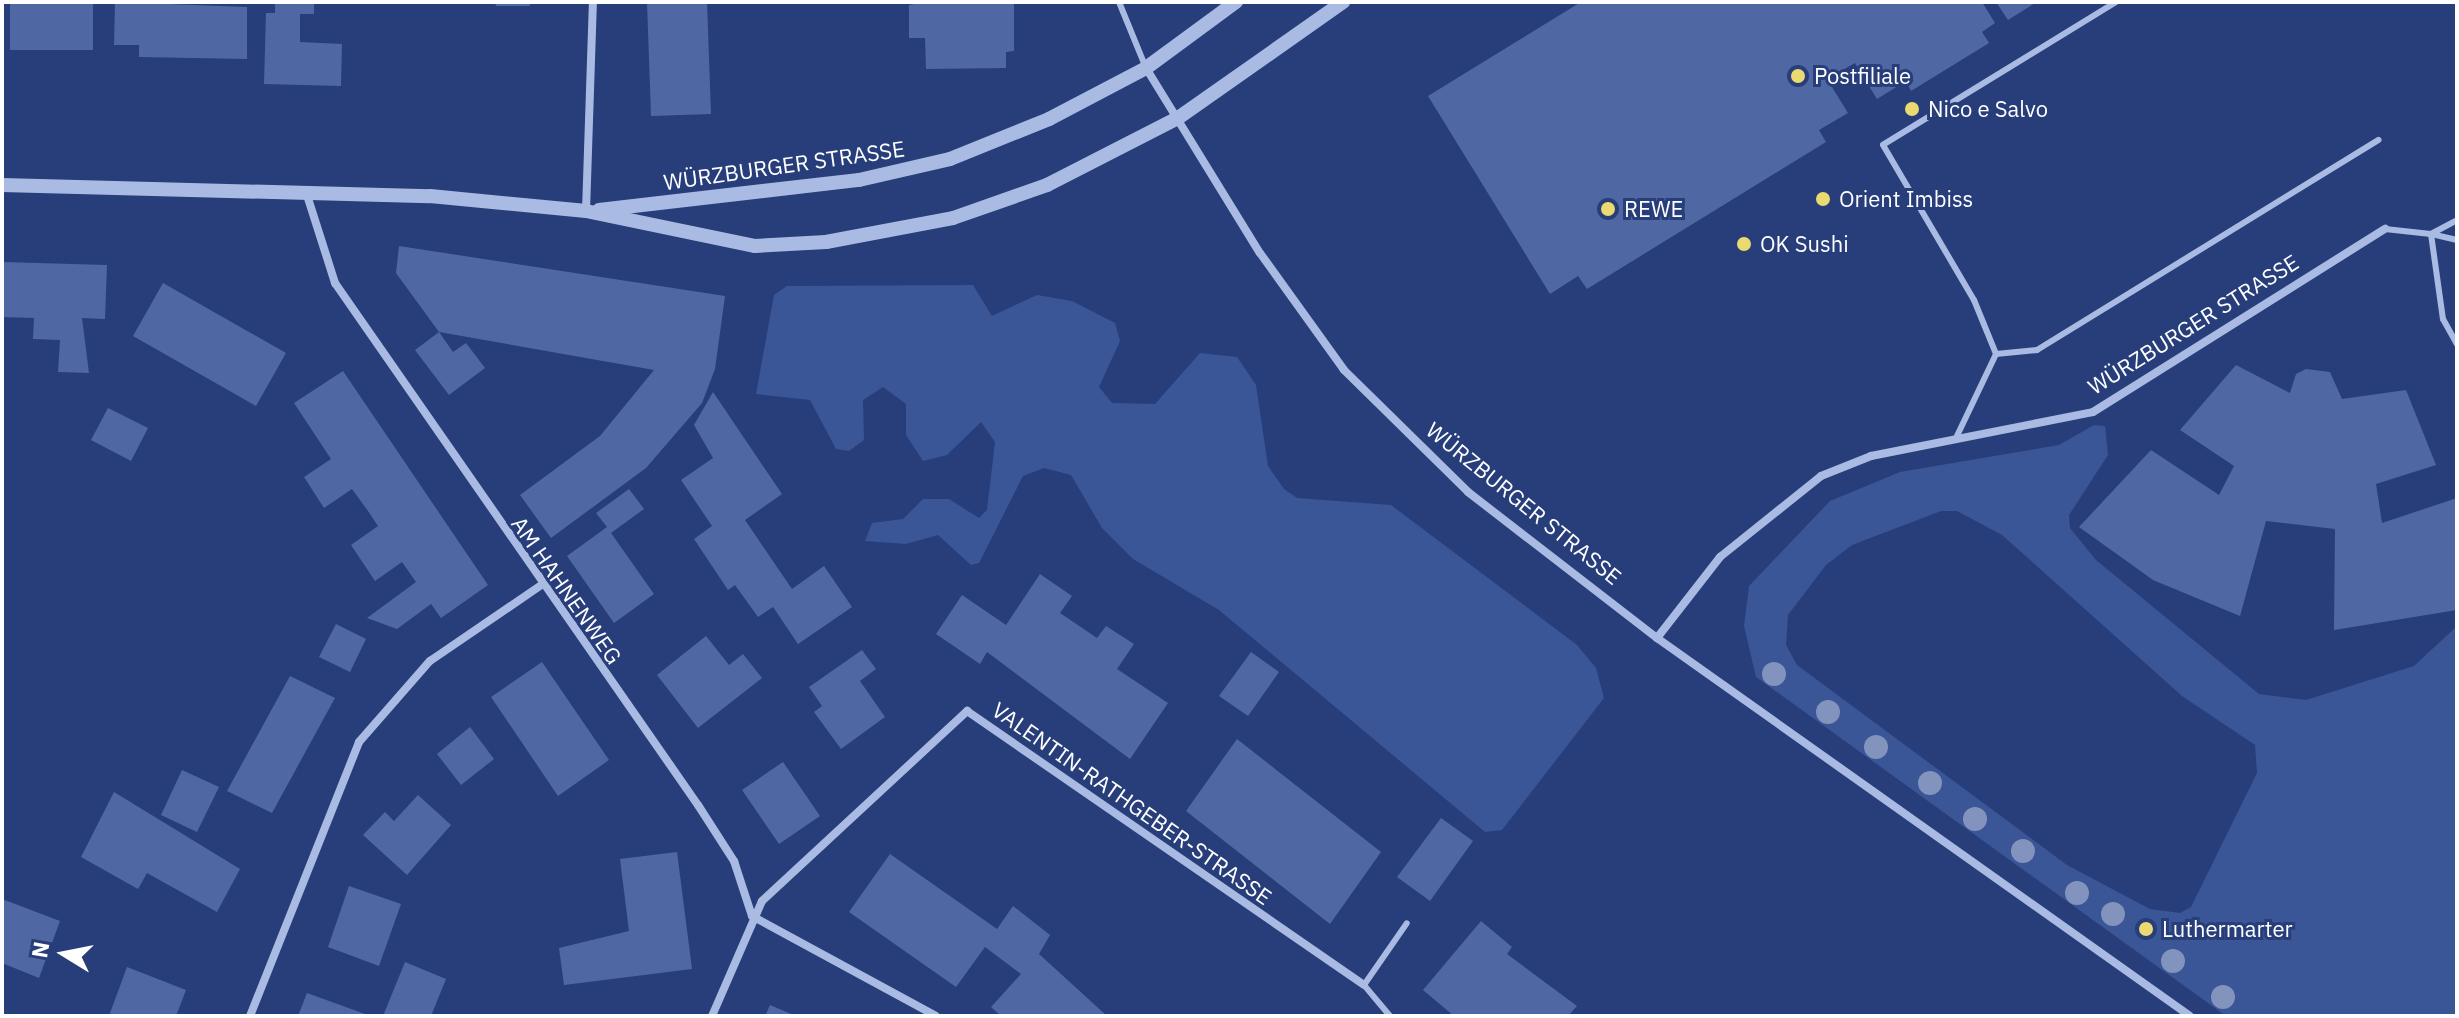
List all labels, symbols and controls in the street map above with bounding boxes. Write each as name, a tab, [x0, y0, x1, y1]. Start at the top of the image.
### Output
place label: Postfiliale	[1814, 63, 1911, 89]
marker: Postfiliale	[1789, 67, 1807, 85]
place label: Nico e Salvo	[1928, 96, 2048, 122]
marker: Nico e Salvo	[1903, 100, 1921, 118]
street label: WÜRZBURGER STRASSE	[662, 135, 906, 195]
place label: Orient Imbiss	[1839, 186, 1973, 212]
marker: Orient Imbiss	[1814, 190, 1832, 208]
place label: REWE	[1624, 196, 1683, 222]
marker: REWE	[1599, 200, 1617, 218]
place label: OK Sushi	[1760, 231, 1849, 257]
marker: OK Sushi	[1735, 235, 1753, 253]
street label: WÜRZBURGER STRASSE	[2083, 248, 2303, 400]
street label: WÜRZBURGER STRASSE	[1421, 416, 1627, 590]
street label: AM HAHNENWEG	[506, 511, 628, 669]
street label: VALENTIN-RATHGEBER-STRASSE	[987, 696, 1277, 910]
north arrow	[24, 914, 104, 994]
place label: Luthermarter	[2162, 916, 2293, 942]
marker: Luthermarter	[2137, 920, 2155, 938]
text: N	[24, 939, 56, 960]

